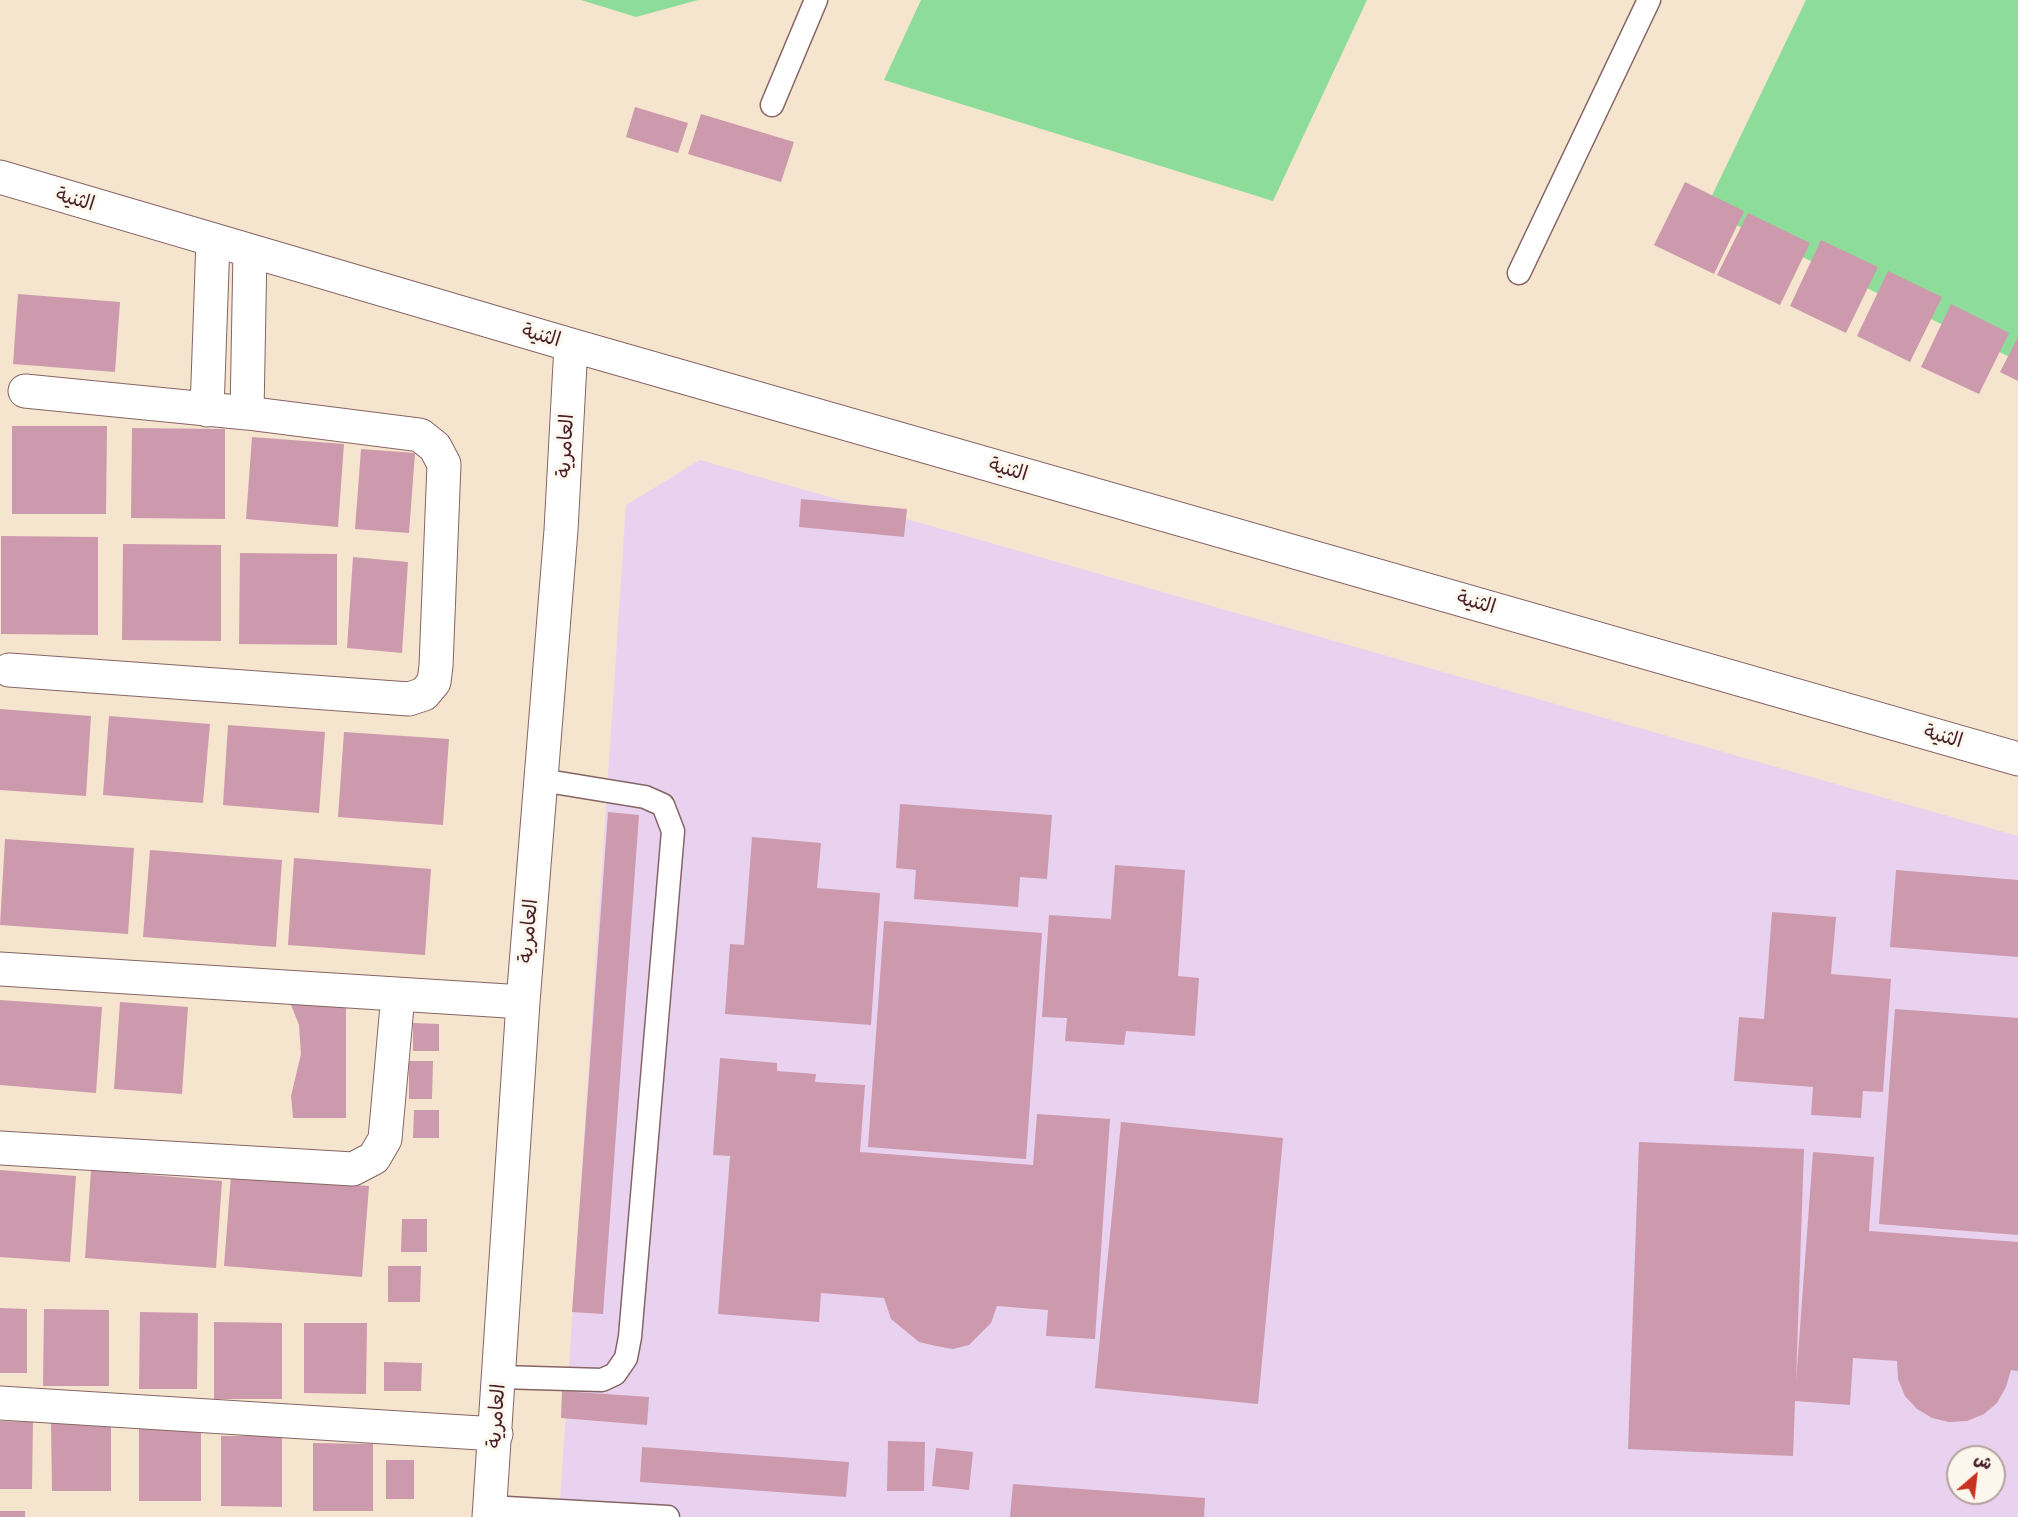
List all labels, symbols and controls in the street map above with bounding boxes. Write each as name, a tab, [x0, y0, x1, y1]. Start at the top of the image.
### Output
street label: الثنية	[53, 183, 97, 217]
street label: الثنية	[519, 319, 563, 353]
street label: العامرية	[552, 413, 580, 479]
street label: الثنية	[986, 453, 1030, 487]
street label: الثنية	[1454, 586, 1498, 620]
street label: الثنية	[1921, 720, 1965, 754]
street label: العامرية	[514, 898, 544, 964]
street label: العامرية	[483, 1383, 511, 1449]
north arrow	[1946, 1445, 2006, 1505]
text: ش	[1971, 1447, 1996, 1475]

